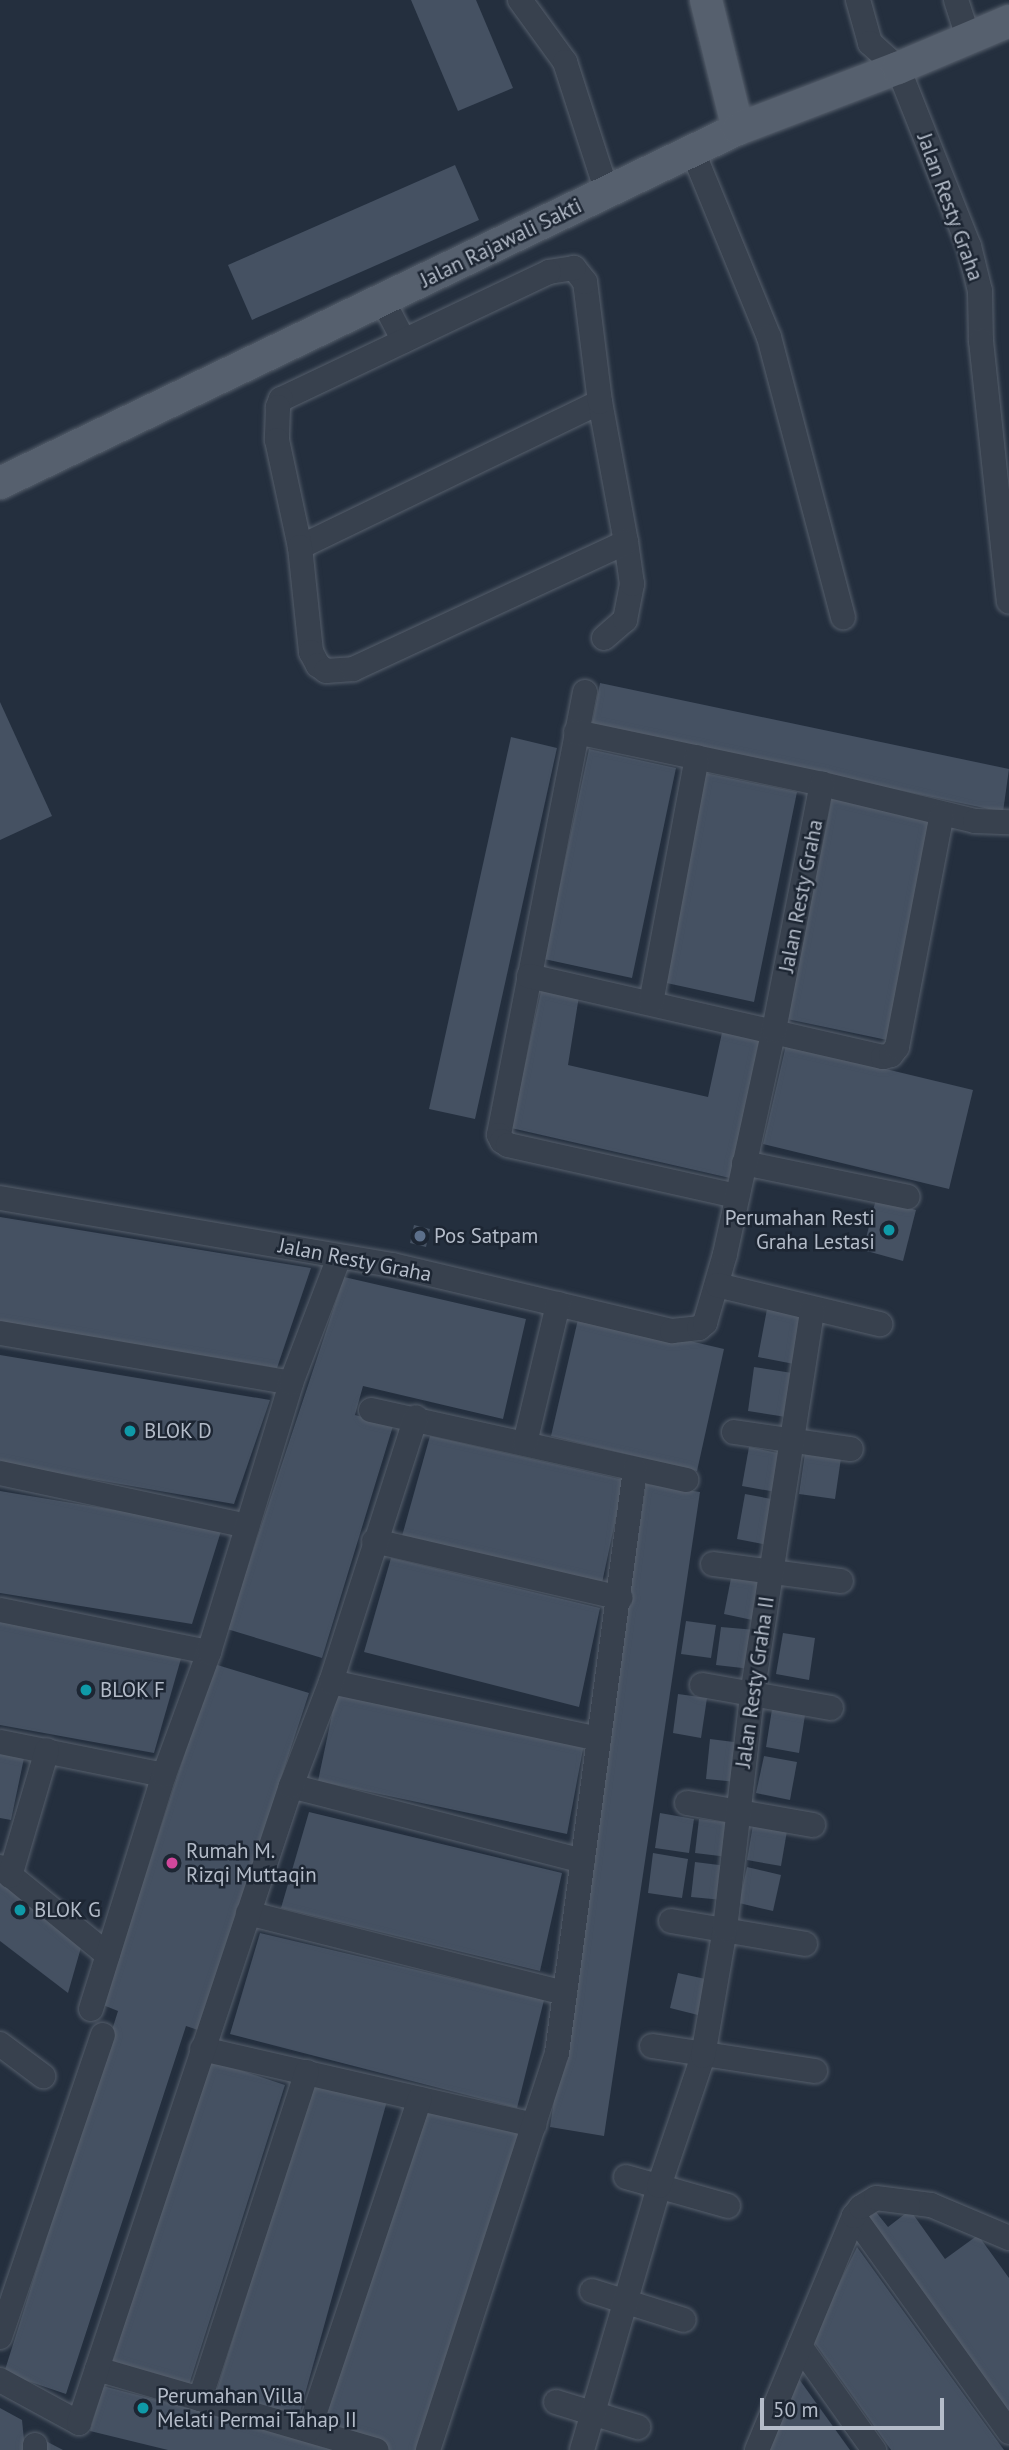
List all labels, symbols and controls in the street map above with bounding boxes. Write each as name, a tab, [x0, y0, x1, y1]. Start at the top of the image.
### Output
street label: Jalan Resty Graha	[911, 129, 989, 285]
street label: Jalan Rajawali Sakti	[416, 193, 586, 293]
street label: Jalan Resty Graha	[774, 817, 828, 975]
place label: Perumahan Resti Graha Lestasi	[725, 1205, 875, 1255]
marker: Perumahan Resti Graha Lestasi	[881, 1222, 897, 1238]
place label: Pos Satpam	[434, 1223, 538, 1249]
marker: Pos Satpam	[412, 1228, 428, 1244]
street label: Jalan Resty Graha	[276, 1233, 434, 1287]
place label: BLOK D	[144, 1418, 212, 1444]
marker: BLOK D	[122, 1423, 138, 1439]
street label: Jalan Resty Graha II	[730, 1594, 780, 1770]
place label: BLOK F	[100, 1677, 165, 1703]
marker: BLOK F	[78, 1682, 94, 1698]
place label: Rumah M. Rizqi Muttaqin	[186, 1838, 317, 1888]
marker: Rumah M. Rizqi Muttaqin	[164, 1855, 180, 1871]
place label: BLOK G	[34, 1897, 101, 1923]
marker: BLOK G	[12, 1902, 28, 1918]
place label: Perumahan Villa Melati Permai Tahap II	[157, 2383, 358, 2433]
scale bar	[764, 2384, 948, 2428]
text: 50 m	[773, 2396, 819, 2423]
marker: Perumahan Villa Melati Permai Tahap II	[135, 2400, 151, 2416]

